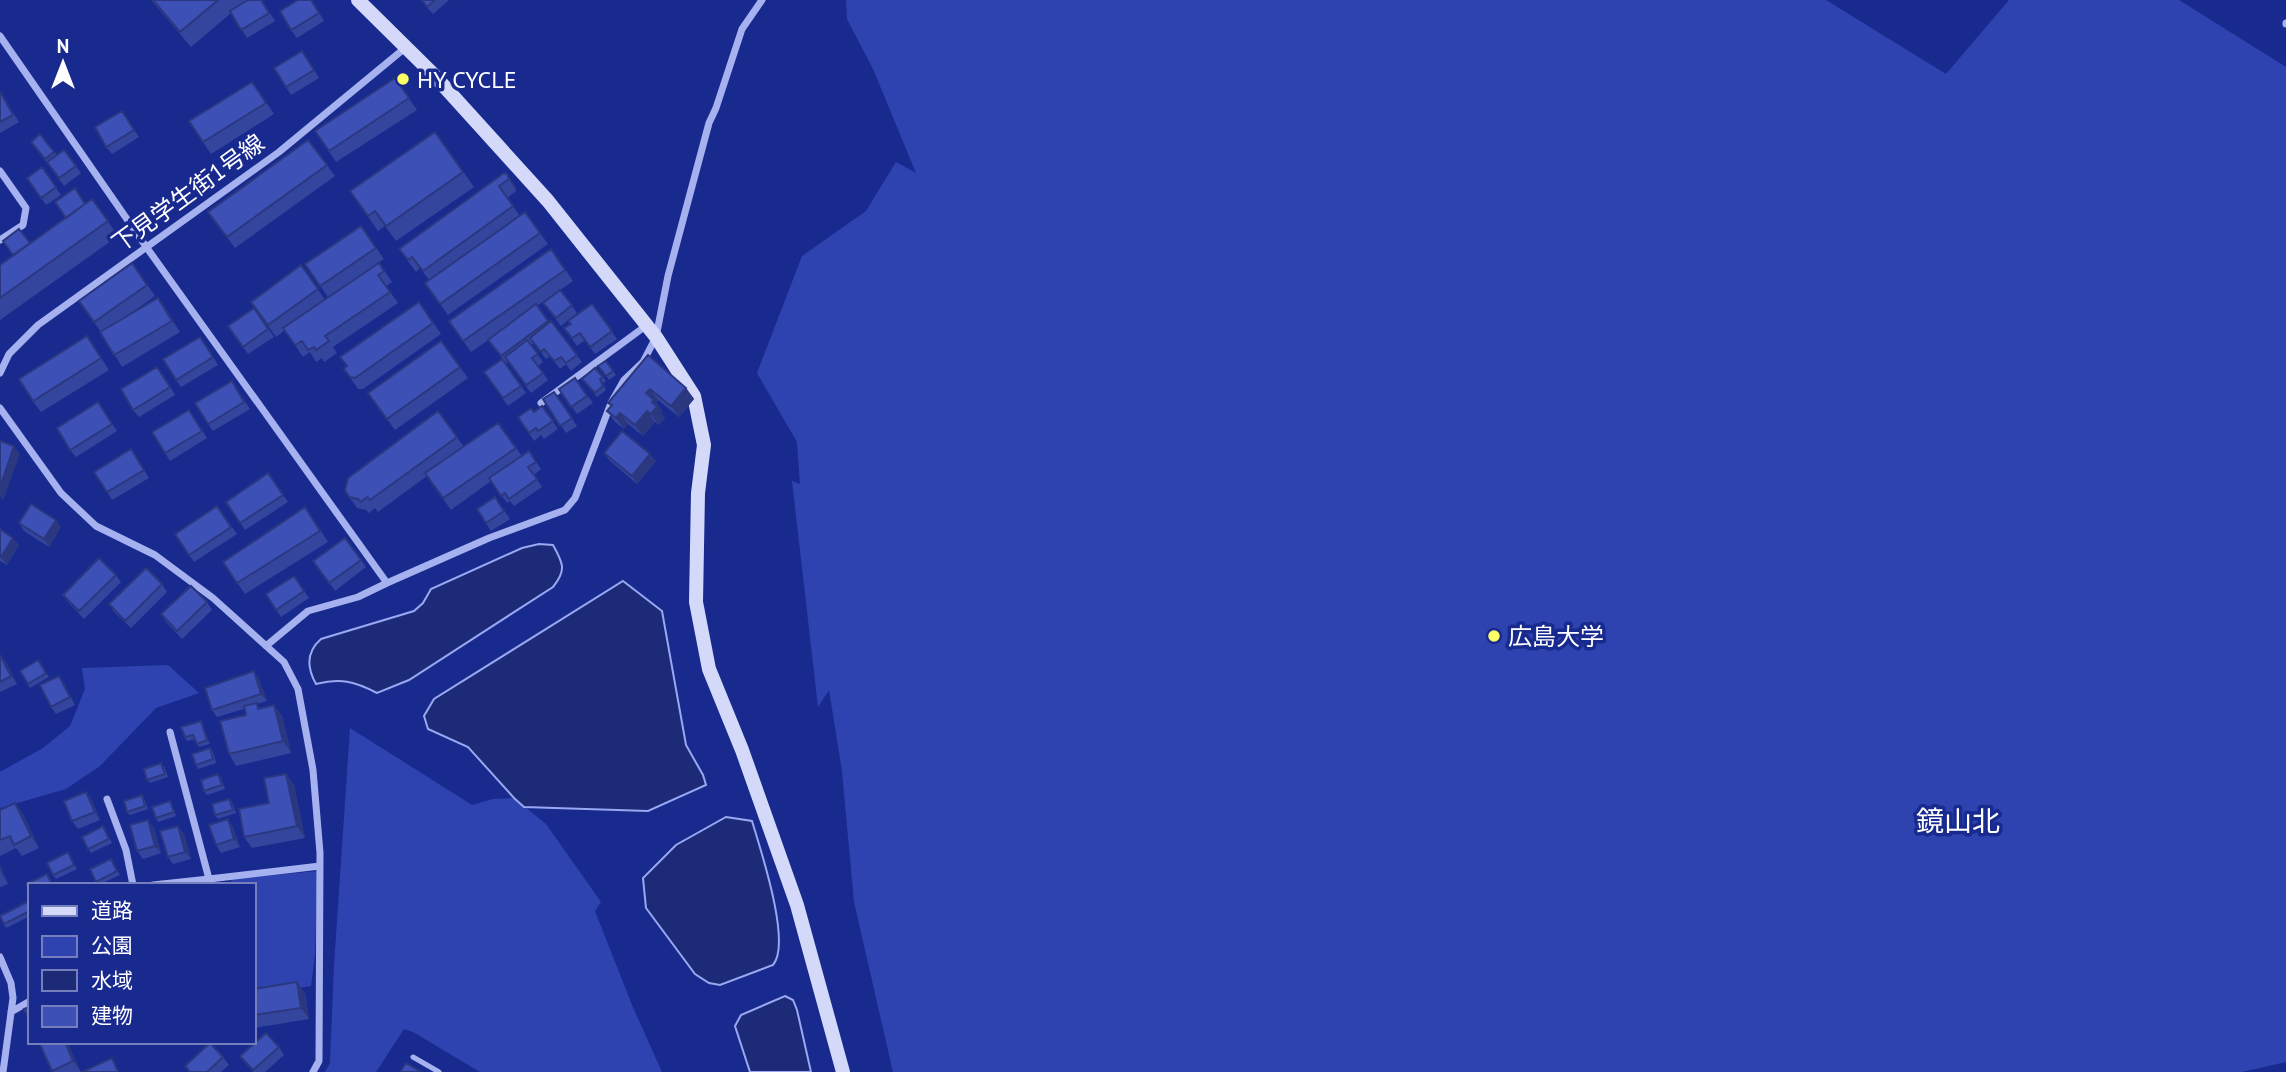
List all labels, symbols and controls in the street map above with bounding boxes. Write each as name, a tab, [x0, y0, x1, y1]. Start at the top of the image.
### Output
north arrow	[28, 28, 98, 98]
text: N	[57, 34, 69, 58]
place label: HY CYCLE	[417, 64, 517, 95]
marker: HY CYCLE	[395, 71, 411, 87]
street label: 下見学生街1号線	[106, 127, 270, 259]
place label: 広島大学	[1508, 621, 1604, 652]
marker: 広島大学	[1486, 628, 1502, 644]
district label: 鏡山北	[1916, 802, 2000, 839]
legend	[28, 883, 256, 1044]
text: 道路	[91, 897, 133, 924]
text: 公園	[91, 932, 133, 959]
text: 水域	[91, 967, 133, 994]
text: 建物	[91, 1002, 133, 1029]

